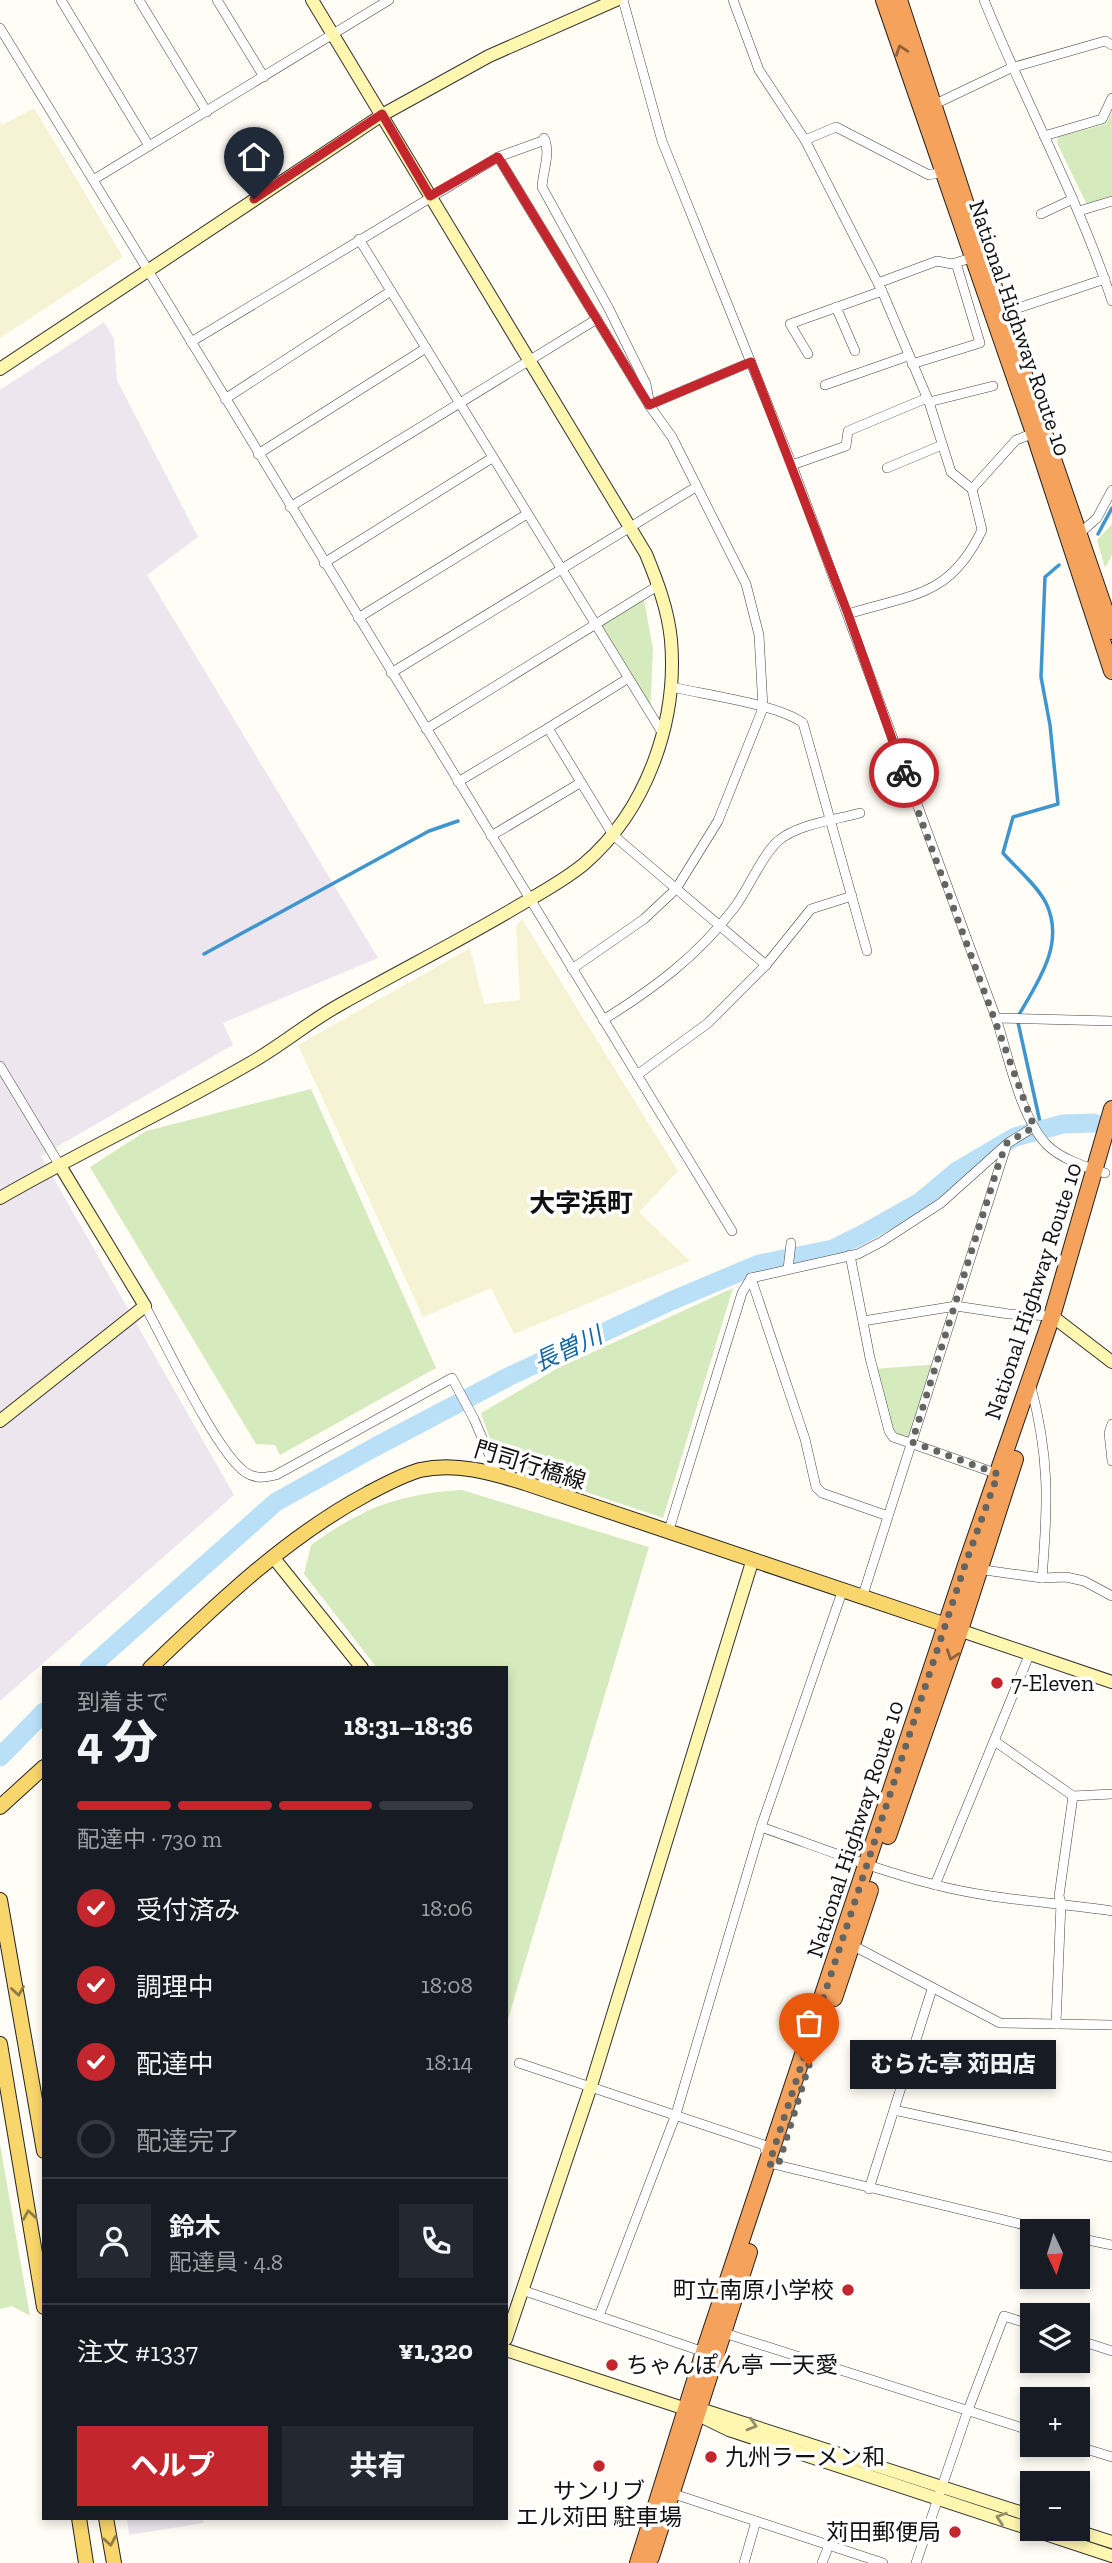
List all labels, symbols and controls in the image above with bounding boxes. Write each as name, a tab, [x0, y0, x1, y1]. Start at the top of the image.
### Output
one-way arrow	[895, 44, 909, 56]
pin	[224, 127, 284, 199]
icon: home	[235, 138, 273, 176]
street label: National Highway Route 10	[963, 196, 1077, 460]
courier	[869, 738, 939, 808]
icon: bike	[885, 754, 923, 792]
street label: National Highway Route 10	[978, 1159, 1088, 1423]
district label: 大字浜町	[529, 1187, 633, 1219]
water label: 長曽川	[529, 1319, 609, 1377]
street label: 門司行橋線	[471, 1435, 589, 1495]
one-way arrow	[946, 1648, 960, 1660]
place label: 7-Eleven	[1011, 1669, 1094, 1697]
marker: 7-Eleven	[989, 1675, 1005, 1691]
text: 到着まで	[77, 1688, 169, 1716]
street label: National Highway Route 10	[800, 1697, 910, 1961]
text: 18:31–18:36	[344, 1710, 473, 1742]
text: 4 分	[77, 1715, 158, 1770]
text: 配達中 · 730 m	[77, 1825, 222, 1853]
icon: check	[77, 1889, 115, 1927]
text: 受付済み	[136, 1894, 240, 1926]
text: 18:06	[421, 1894, 473, 1922]
icon: check	[77, 1966, 115, 2004]
text: 調理中	[136, 1971, 214, 2003]
text: 18:08	[421, 1971, 473, 1999]
one-way arrow	[10, 1985, 25, 1997]
pin	[779, 1993, 839, 2065]
icon: bag	[790, 2004, 828, 2042]
callout: むらた亭 苅田店	[851, 2040, 1058, 2090]
icon: check	[77, 2043, 115, 2081]
text: 配達中	[136, 2048, 214, 2080]
text: 18:14	[425, 2048, 473, 2076]
text: むらた亭 苅田店	[870, 2050, 1036, 2078]
text: 配達完了	[136, 2125, 240, 2157]
button: person	[77, 2204, 151, 2278]
button: phone	[399, 2204, 473, 2278]
one-way arrow	[22, 2210, 37, 2221]
text: 鈴木	[169, 2211, 221, 2243]
north arrow	[1020, 2219, 1090, 2289]
map controls	[1020, 2219, 1090, 2541]
text: 配達員 · 4.8	[169, 2248, 283, 2276]
place label: 町立南原小学校	[673, 2276, 834, 2304]
marker: 町立南原小学校	[840, 2282, 856, 2298]
button: layers	[1020, 2303, 1090, 2373]
text: ¥1,320	[398, 2334, 473, 2366]
text: 注文 #1337	[77, 2336, 198, 2368]
place label: ちゃんぽん亭 一天愛	[626, 2351, 838, 2379]
marker: ちゃんぽん亭 一天愛	[604, 2357, 620, 2373]
button: +	[1020, 2387, 1090, 2457]
one-way arrow	[745, 2417, 757, 2431]
button: ヘルプ	[77, 2426, 268, 2506]
button: 共有	[282, 2426, 473, 2506]
place label: 九州ラーメン和	[725, 2443, 885, 2471]
marker: 九州ラーメン和	[703, 2449, 719, 2465]
marker: サンリブ エル苅田 駐車場	[591, 2458, 607, 2474]
button: −	[1020, 2471, 1090, 2541]
place label: サンリブ エル苅田 駐車場	[516, 2477, 682, 2531]
one-way arrow	[995, 2512, 1007, 2527]
place label: 苅田郵便局	[826, 2518, 941, 2546]
marker: 苅田郵便局	[947, 2524, 963, 2540]
one-way arrow	[102, 2535, 117, 2547]

